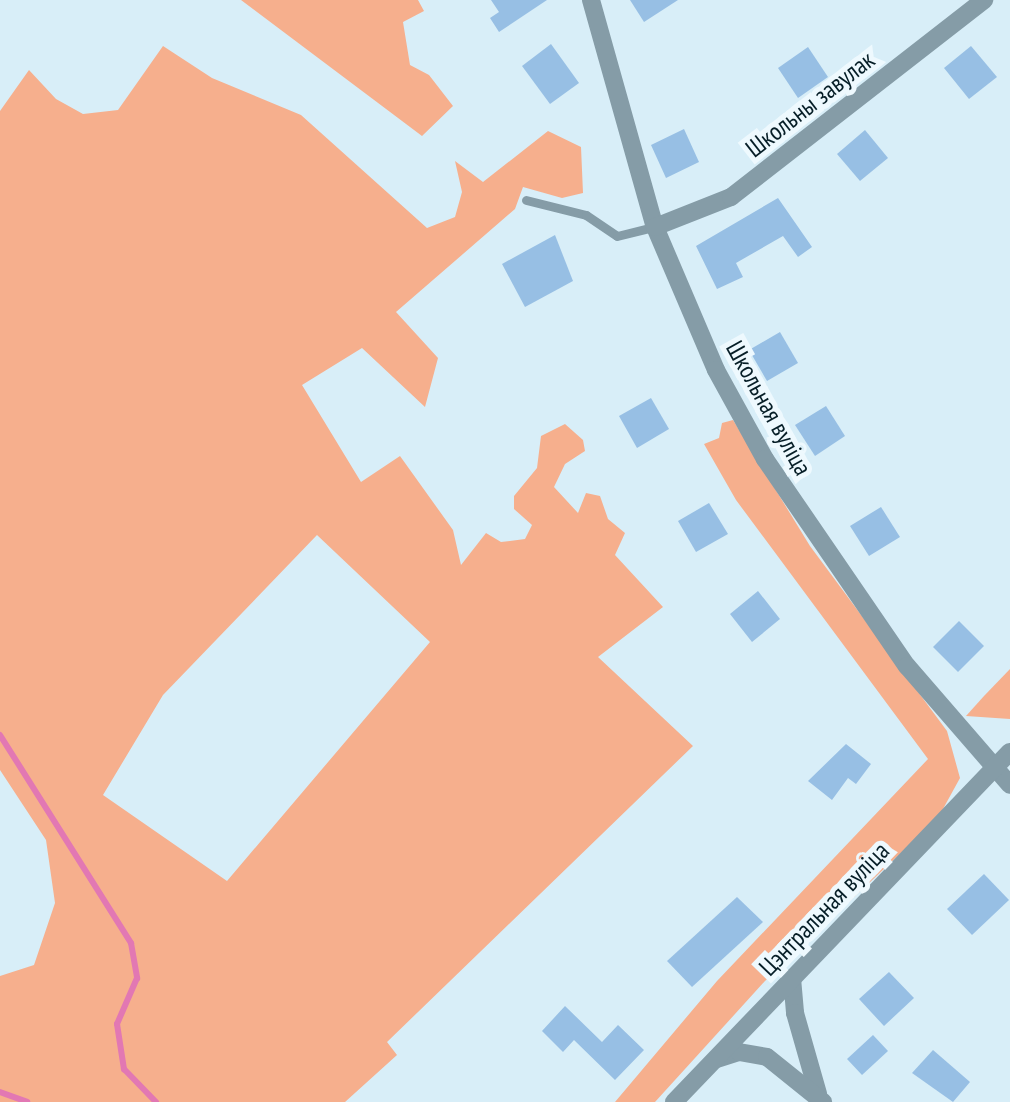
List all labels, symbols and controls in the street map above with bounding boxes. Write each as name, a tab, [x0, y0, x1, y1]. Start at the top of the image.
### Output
street label: Школьны завулак	[740, 45, 880, 163]
street label: Школьная вуліца	[720, 336, 818, 480]
street label: Цэнтральная вуліца	[753, 836, 895, 982]

